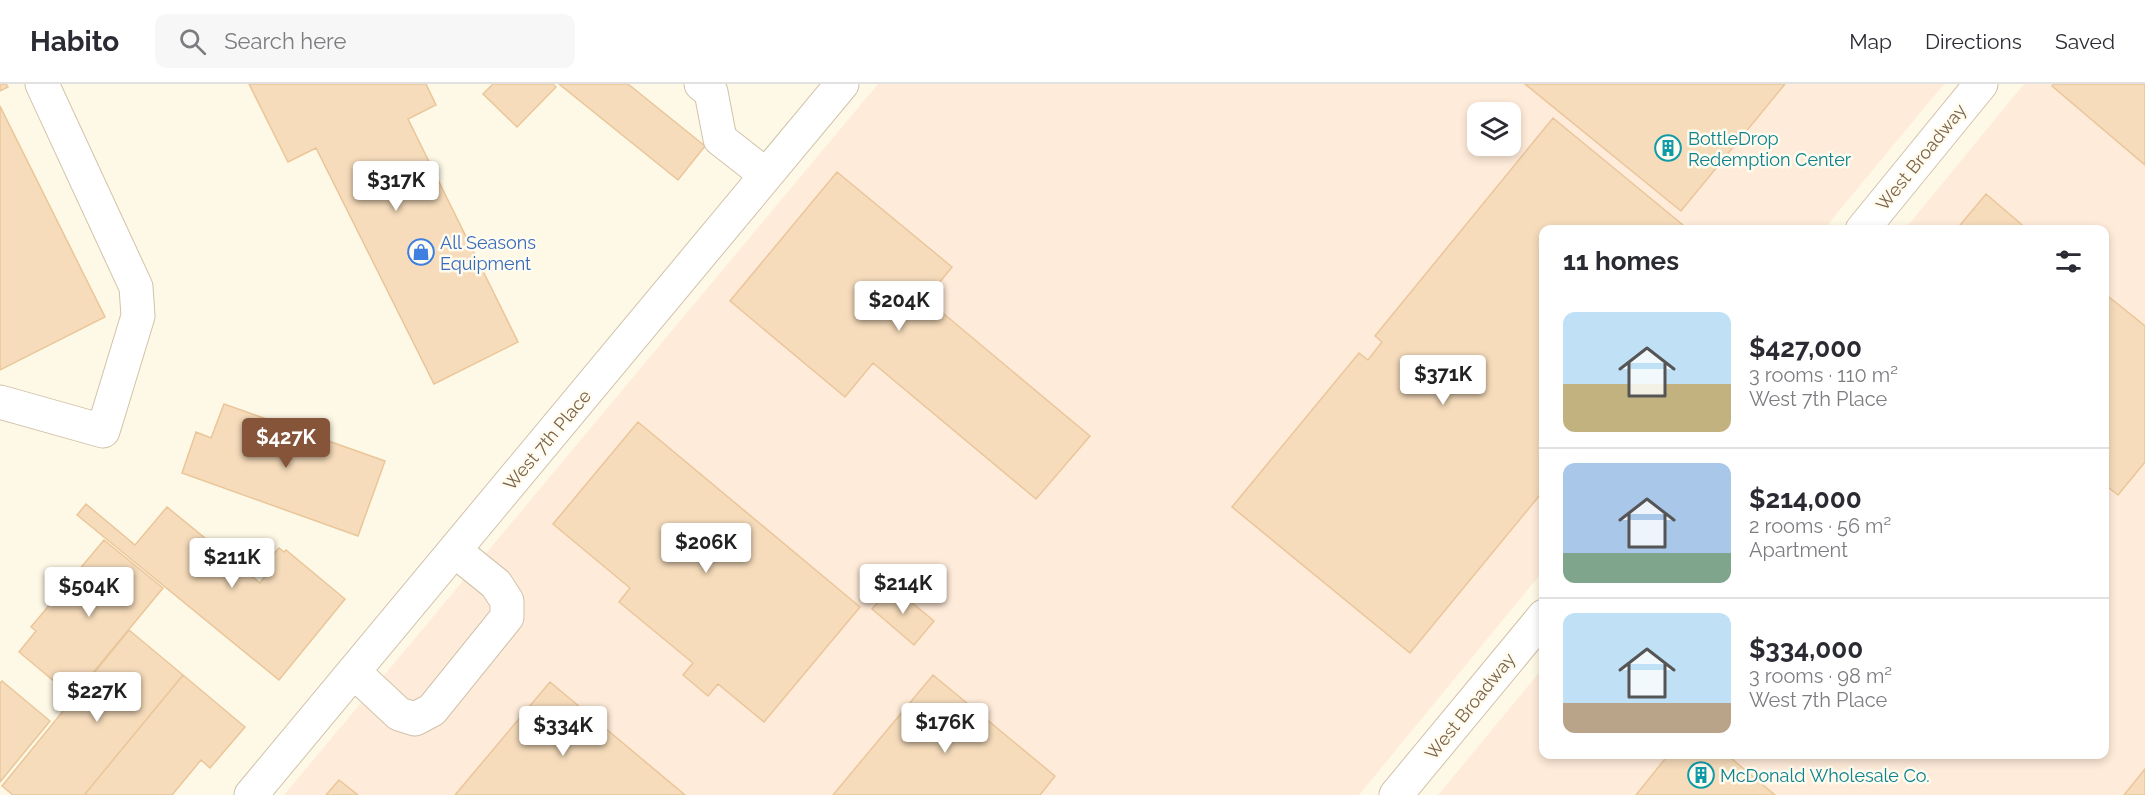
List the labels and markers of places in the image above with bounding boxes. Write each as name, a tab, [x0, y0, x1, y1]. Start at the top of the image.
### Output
place label: BottleDrop Redemption Center	[1688, 128, 1852, 170]
building icon: BottleDrop Redemption Center	[1653, 133, 1683, 163]
pin: $317K	[354, 161, 438, 212]
place label: All Seasons Equipment	[440, 232, 536, 274]
shop icon: All Seasons Equipment	[406, 237, 436, 267]
pin: $204K	[857, 281, 941, 332]
pin: $371K	[1401, 355, 1485, 406]
pin: $427K	[244, 418, 328, 469]
pin: $206K	[664, 523, 748, 574]
pin: $211K	[190, 538, 274, 589]
pin: $214K	[861, 564, 945, 615]
pin: $504K	[47, 567, 131, 618]
pin: $227K	[55, 672, 139, 723]
pin: $176K	[903, 703, 987, 754]
pin: $334K	[521, 706, 605, 757]
building icon: McDonald Wholesale Co.	[1686, 760, 1716, 790]
place label: McDonald Wholesale Co.	[1720, 765, 1930, 786]

